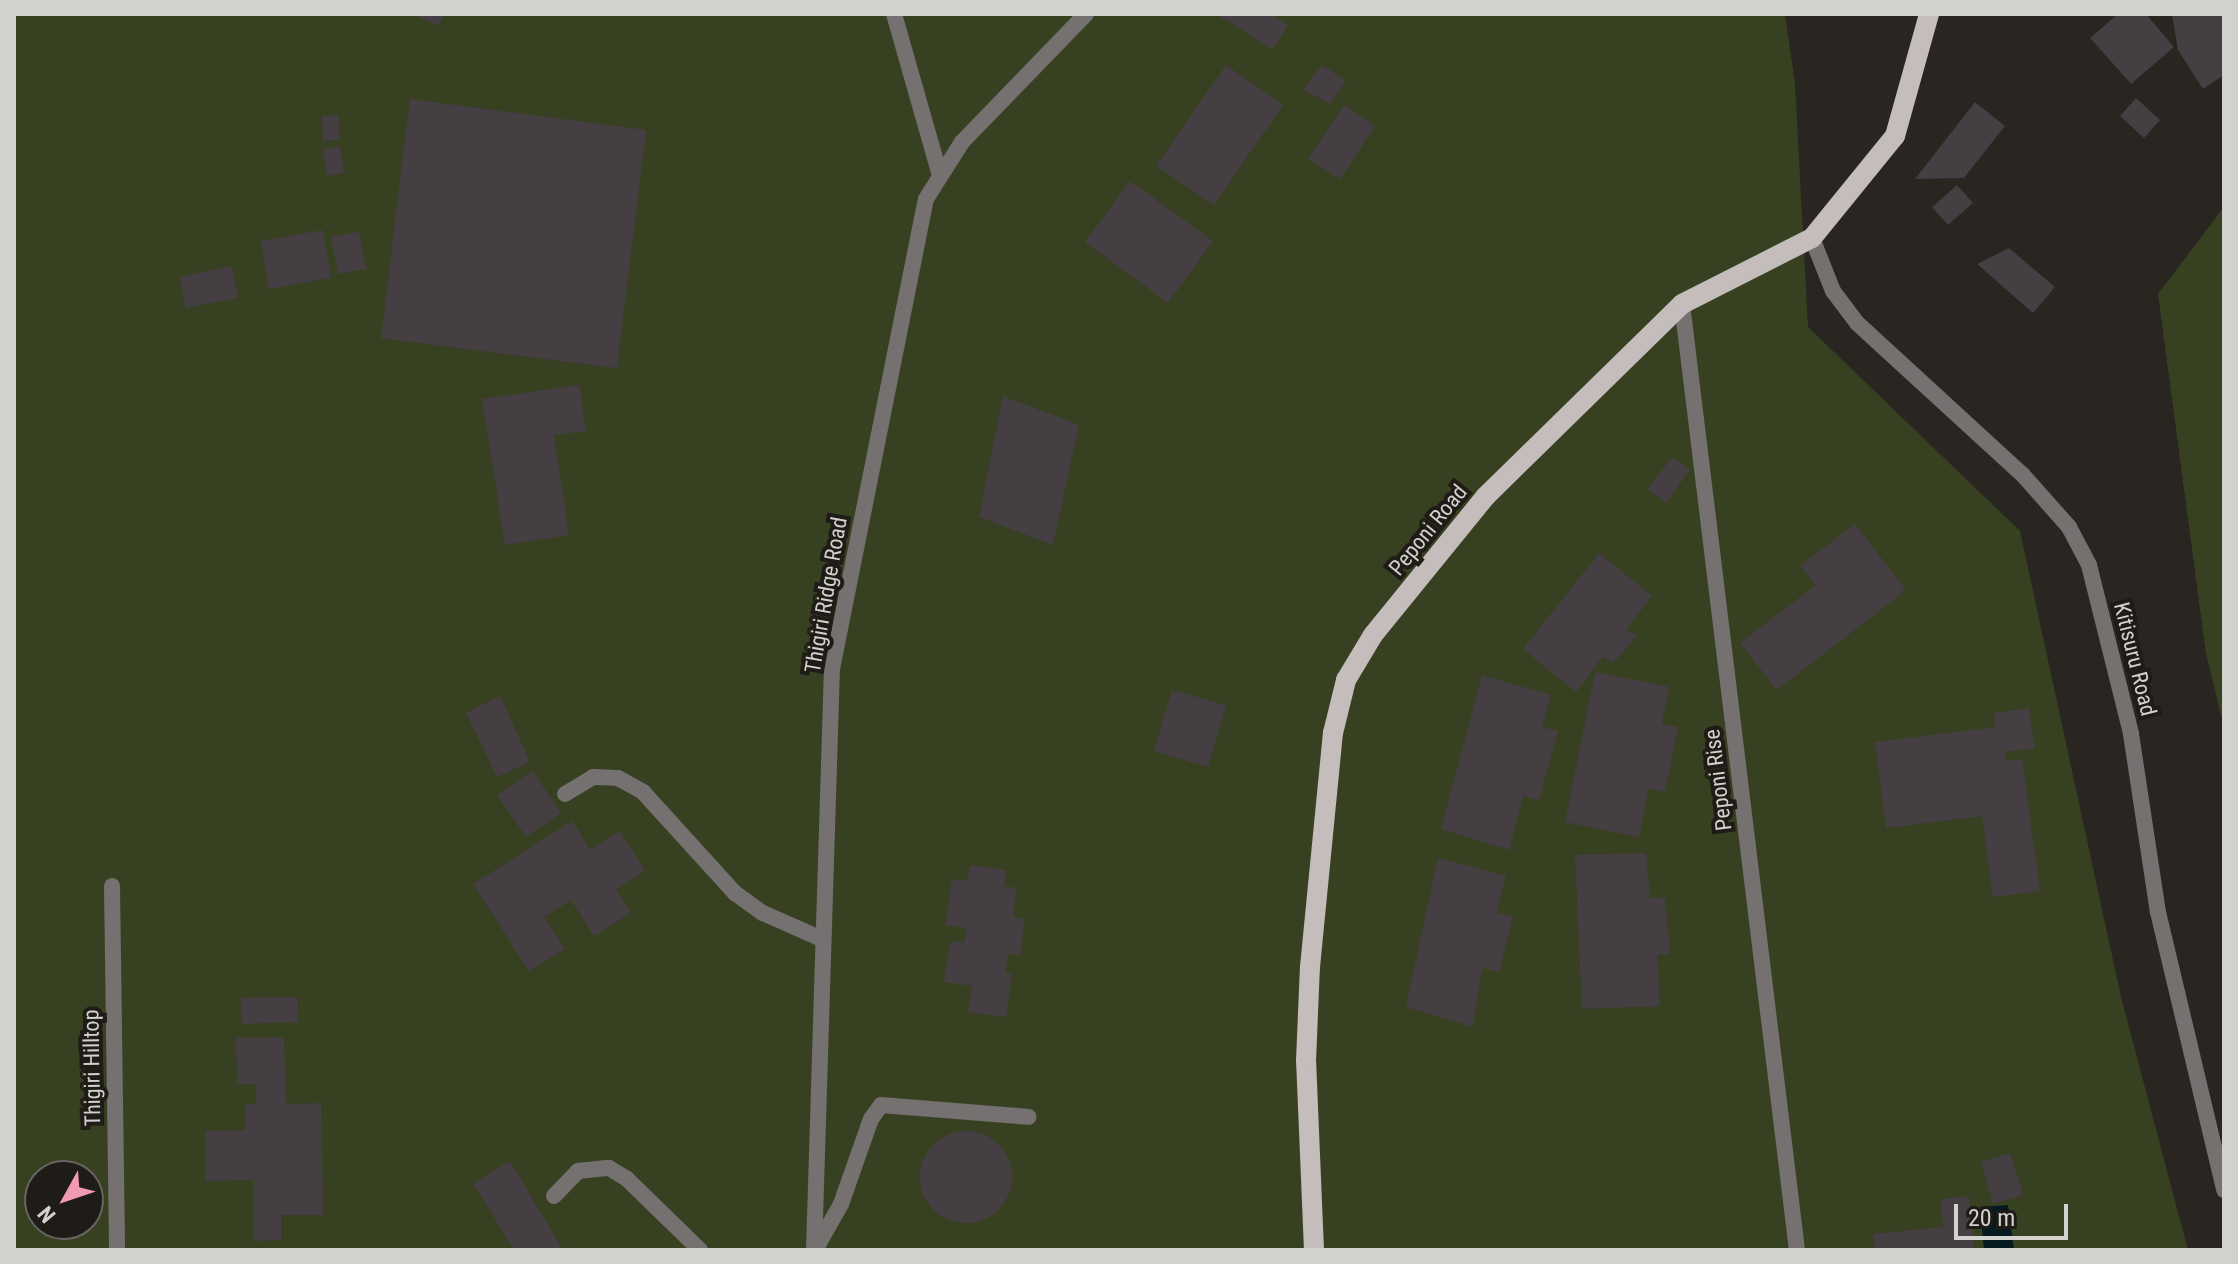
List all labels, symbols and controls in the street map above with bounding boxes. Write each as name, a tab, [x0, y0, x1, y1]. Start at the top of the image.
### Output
street label: Peponi Road	[1383, 479, 1473, 581]
street label: Thigiri Ridge Road	[799, 515, 853, 675]
street label: Kitisuru Road	[2108, 600, 2162, 718]
street label: Peponi Rise	[1699, 728, 1737, 832]
street label: Thigiri Hilltop	[78, 1009, 106, 1127]
north arrow	[24, 1160, 104, 1240]
scale bar	[1958, 1188, 2072, 1238]
text: N	[33, 1201, 61, 1228]
text: 20 m	[1968, 1204, 2015, 1232]

